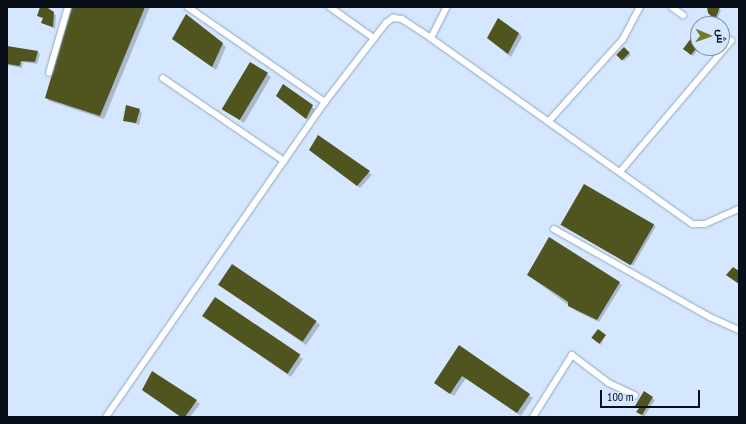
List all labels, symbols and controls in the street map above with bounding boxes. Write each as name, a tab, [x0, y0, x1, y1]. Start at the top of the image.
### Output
north arrow	[690, 16, 730, 56]
text: ش	[714, 29, 728, 44]
scale bar	[602, 382, 702, 408]
text: 100 m	[607, 389, 634, 404]

